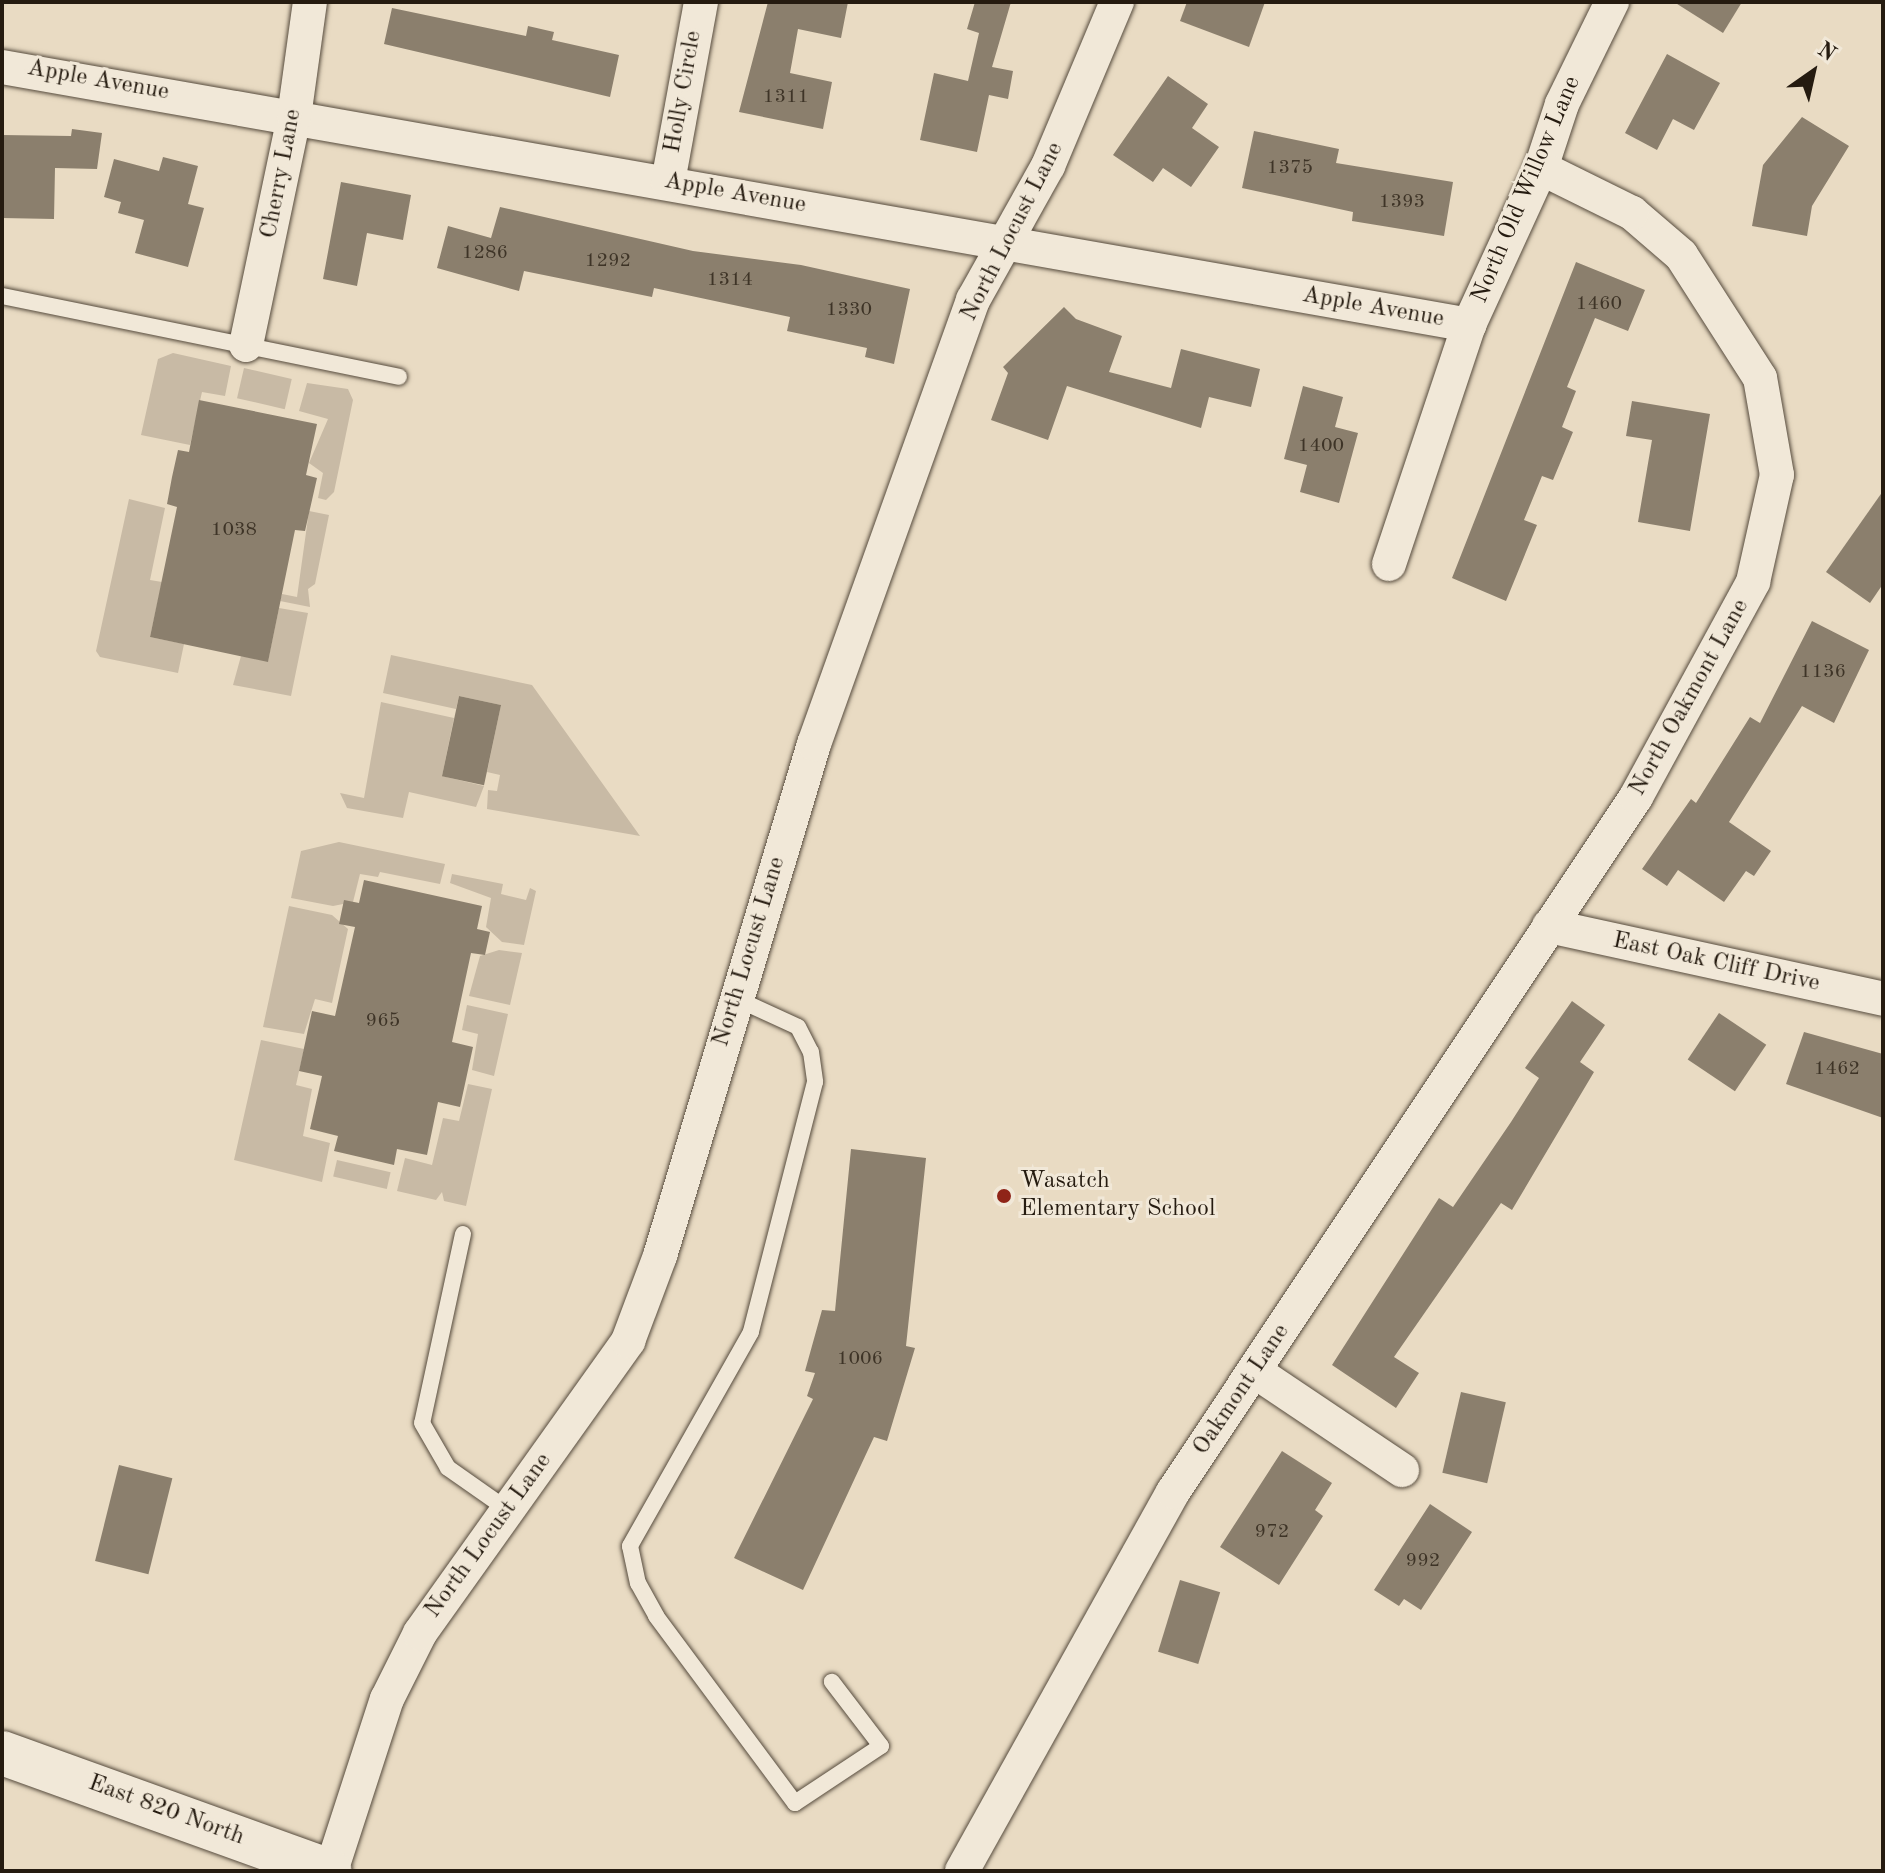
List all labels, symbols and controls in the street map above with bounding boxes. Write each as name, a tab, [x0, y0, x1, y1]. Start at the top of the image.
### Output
street label: Holly Circle	[659, 29, 709, 155]
north arrow	[1773, 32, 1853, 112]
text: N	[1813, 38, 1840, 66]
street label: Apple Avenue	[25, 54, 171, 108]
street label: North Old Willow Lane	[1466, 72, 1588, 308]
house number: 1311	[763, 85, 809, 109]
street label: Cherry Lane	[255, 107, 309, 241]
street label: North Locust Lane	[955, 138, 1071, 326]
house number: 1375	[1267, 156, 1313, 180]
street label: Apple Avenue	[662, 167, 808, 221]
house number: 1393	[1379, 190, 1425, 214]
house number: 1286	[462, 241, 508, 265]
house number: 1292	[585, 249, 631, 273]
house number: 1314	[707, 268, 753, 292]
street label: Apple Avenue	[1300, 281, 1446, 335]
house number: 1460	[1576, 292, 1622, 316]
house number: 1330	[826, 298, 872, 322]
house number: 1400	[1298, 434, 1344, 458]
house number: 1038	[211, 518, 257, 542]
street label: North Oakmont Lane	[1624, 595, 1756, 801]
house number: 1136	[1800, 660, 1846, 684]
street label: North Locust Lane	[707, 854, 793, 1050]
street label: East Oak Cliff Drive	[1610, 927, 1822, 999]
house number: 965	[366, 1009, 400, 1033]
house number: 1462	[1814, 1057, 1860, 1081]
place label: Wasatch Elementary School	[1020, 1168, 1215, 1224]
marker: Wasatch Elementary School	[995, 1187, 1013, 1205]
street label: Oakmont Lane	[1188, 1319, 1296, 1461]
house number: 1006	[837, 1347, 883, 1371]
street label: North Locust Lane	[419, 1448, 559, 1624]
house number: 972	[1255, 1520, 1289, 1544]
house number: 992	[1406, 1549, 1440, 1573]
street label: East 820 North	[84, 1769, 248, 1853]

